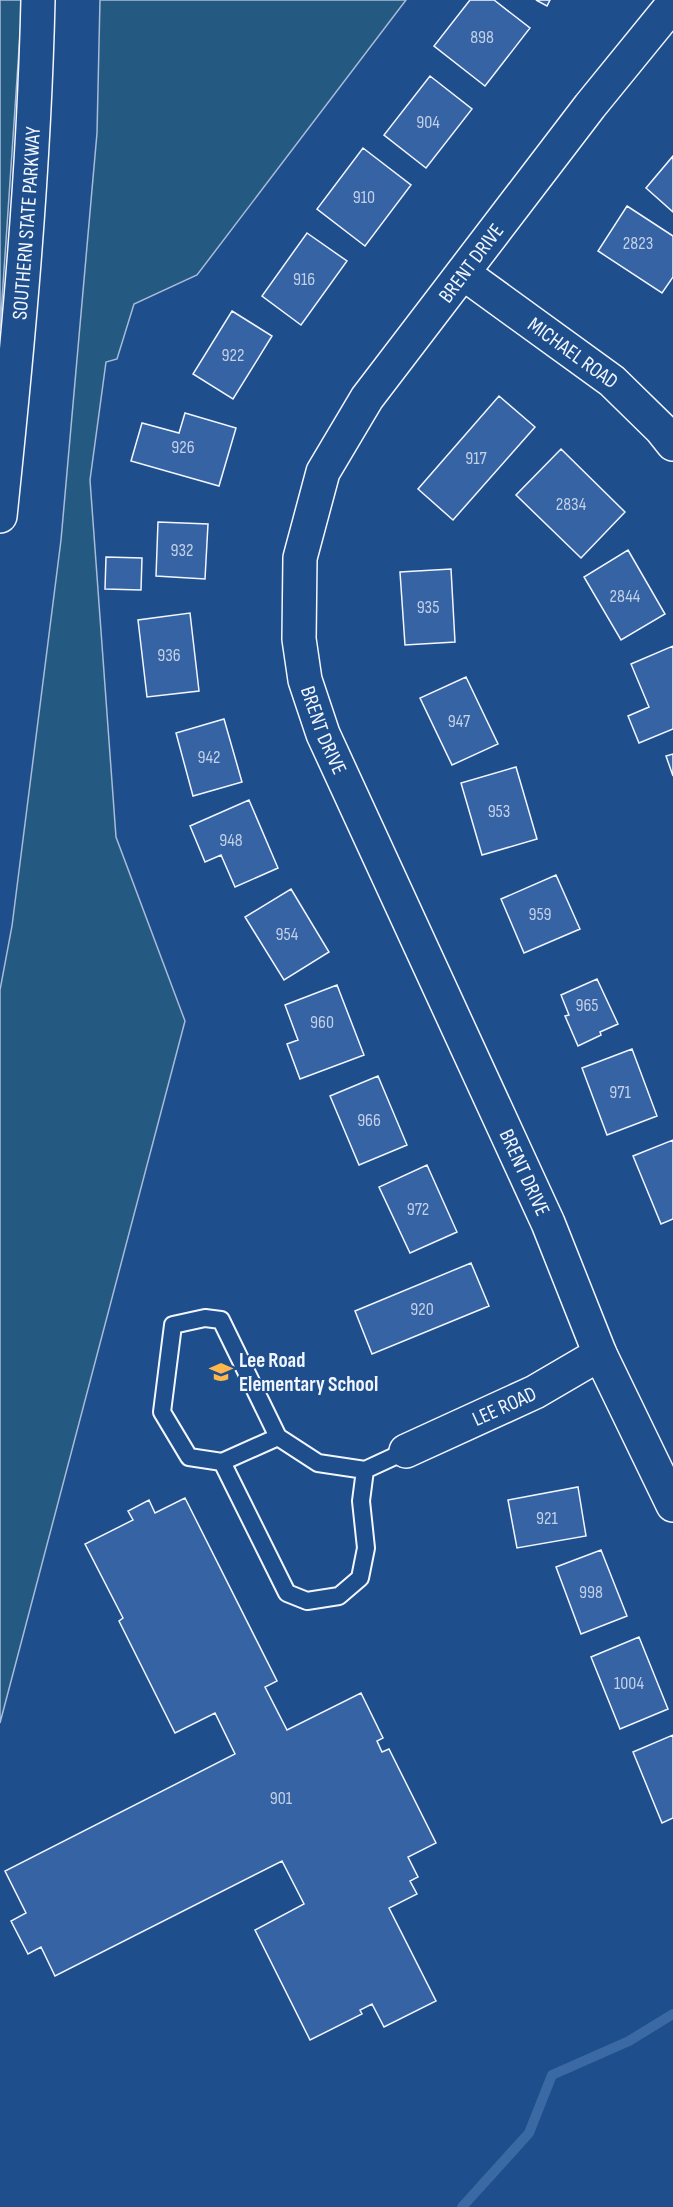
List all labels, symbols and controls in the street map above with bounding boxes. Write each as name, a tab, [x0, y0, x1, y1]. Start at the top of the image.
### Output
house number: 898	[470, 27, 494, 48]
house number: 904	[416, 112, 440, 133]
street label: SOUTHERN STATE PARKWAY	[7, 126, 46, 321]
house number: 910	[353, 187, 375, 208]
street label: BRENT DRIVE	[434, 219, 509, 308]
house number: 2823	[623, 233, 653, 254]
house number: 916	[293, 269, 315, 290]
street label: MICHAEL ROAD	[523, 312, 623, 394]
house number: 922	[222, 345, 244, 366]
house number: 926	[171, 437, 195, 458]
house number: 917	[465, 448, 488, 469]
house number: 2834	[556, 494, 587, 515]
house number: 932	[171, 540, 193, 561]
house number: 2844	[610, 586, 641, 607]
house number: 935	[417, 597, 439, 618]
house number: 936	[157, 645, 181, 666]
street label: BRENT DRIVE	[295, 683, 352, 778]
house number: 947	[448, 711, 471, 732]
house number: 942	[197, 747, 221, 768]
house number: 953	[488, 801, 510, 822]
house number: 948	[219, 830, 243, 851]
house number: 959	[528, 904, 552, 925]
house number: 954	[276, 924, 299, 945]
house number: 965	[575, 995, 599, 1016]
house number: 960	[310, 1012, 334, 1033]
house number: 971	[609, 1082, 631, 1103]
house number: 966	[357, 1110, 381, 1131]
street label: BRENT DRIVE	[494, 1125, 555, 1220]
house number: 972	[407, 1199, 429, 1220]
house number: 920	[410, 1299, 434, 1320]
place label: Lee Road Elementary School	[239, 1348, 378, 1397]
school or university icon: Lee Road Elementary School	[208, 1359, 234, 1385]
street label: LEE ROAD	[468, 1381, 540, 1432]
house number: 921	[536, 1508, 559, 1529]
house number: 998	[579, 1582, 603, 1603]
house number: 1004	[614, 1673, 644, 1694]
house number: 901	[270, 1788, 293, 1809]

